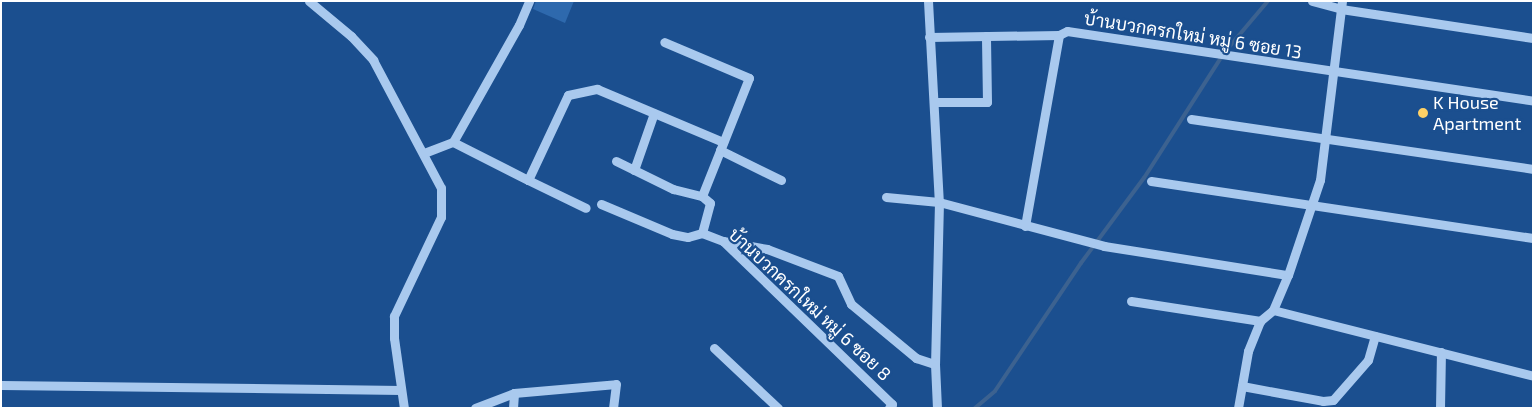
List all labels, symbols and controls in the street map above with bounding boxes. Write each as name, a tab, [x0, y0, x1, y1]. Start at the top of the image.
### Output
street label: บ้านบวกครกใหม่ หมู่ 6 ซอย 13	[1083, 7, 1303, 63]
place label: K House Apartment	[1433, 92, 1521, 134]
marker: K House Apartment	[1417, 107, 1429, 119]
street label: บ้านบวกครกใหม่ หมู่ 6 ซอย 8	[724, 223, 896, 385]

